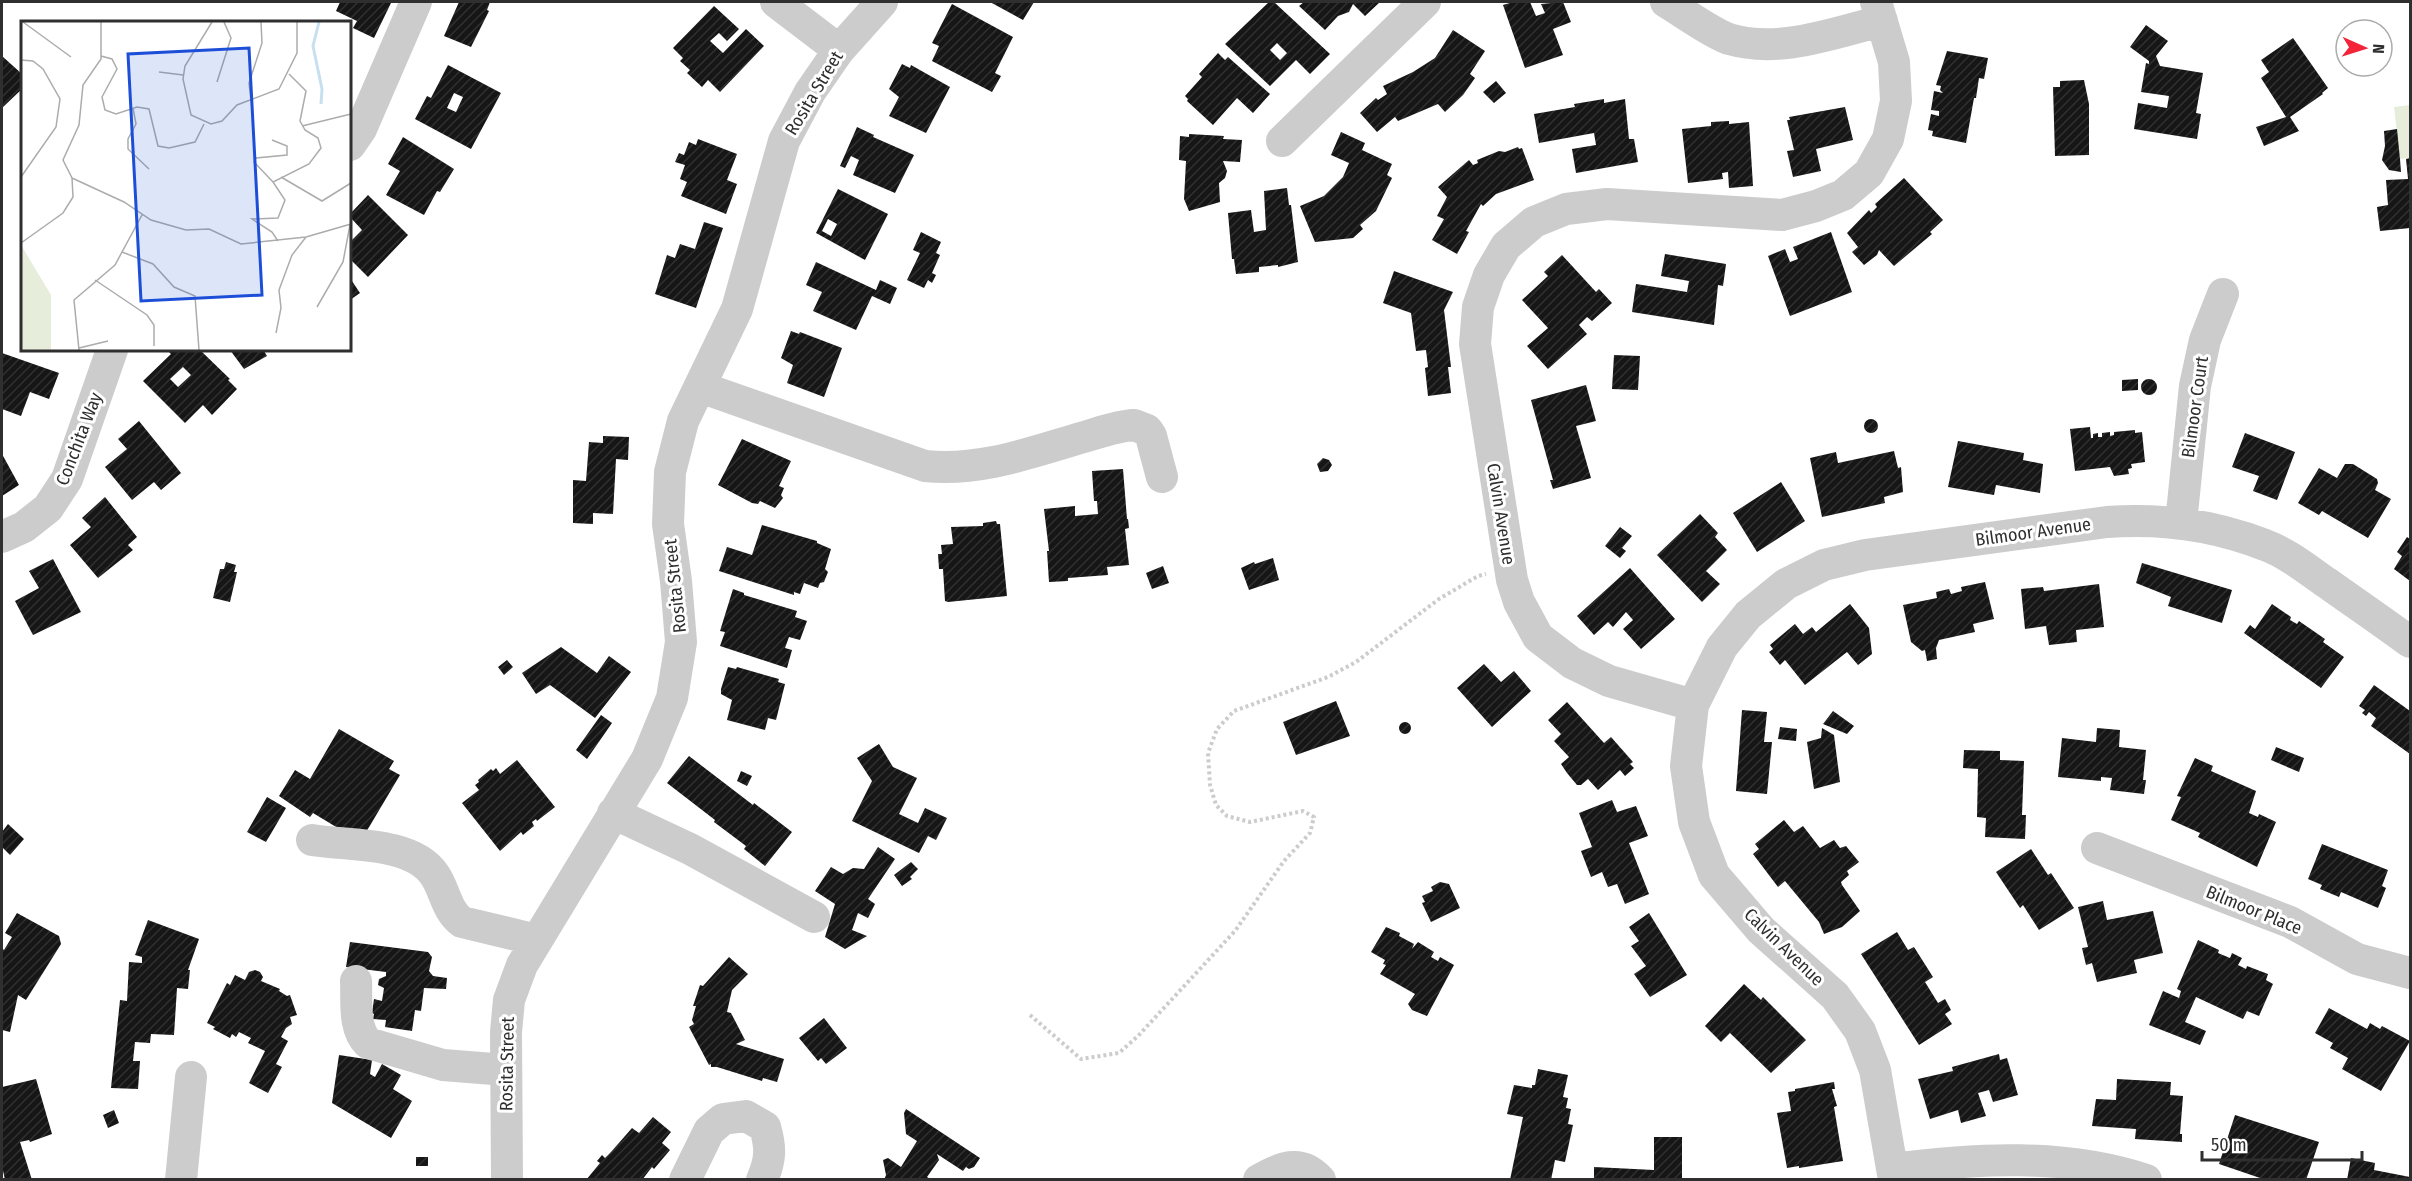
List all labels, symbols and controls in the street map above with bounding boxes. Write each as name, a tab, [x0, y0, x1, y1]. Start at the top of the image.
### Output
north arrow	[2334, 18, 2394, 78]
inset map	[21, 21, 351, 351]
text: N	[2369, 43, 2388, 54]
street label: Rosita Street	[780, 47, 848, 139]
street label: Bilmoor Court	[2177, 355, 2213, 459]
street label: Conchita Way	[51, 389, 107, 489]
street label: Calvin Avenue	[1482, 462, 1520, 566]
street label: Bilmoor Avenue	[1974, 513, 2092, 551]
street label: Rosita Street	[659, 538, 691, 634]
street label: Bilmoor Place	[2203, 881, 2305, 939]
street label: Calvin Avenue	[1739, 903, 1829, 991]
street label: Rosita Street	[495, 1017, 519, 1111]
scale bar	[2202, 1124, 2362, 1162]
text: 50 m	[2211, 1134, 2247, 1156]

